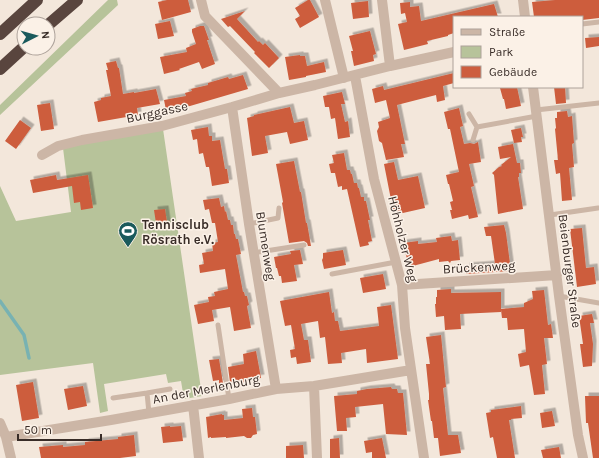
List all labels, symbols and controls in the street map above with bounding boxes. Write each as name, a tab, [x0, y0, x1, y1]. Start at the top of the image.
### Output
north arrow	[16, 16, 56, 56]
legend	[453, 16, 583, 88]
text: Straße	[489, 25, 525, 39]
text: N	[39, 30, 52, 40]
text: Park	[489, 45, 514, 59]
text: Gebäude	[489, 65, 537, 79]
street label: Burggasse	[125, 98, 189, 126]
street label: Höhholzer Weg	[385, 194, 421, 284]
street label: Blumenweg	[253, 210, 279, 282]
street label: Beienburger Straße	[556, 213, 584, 329]
place label: Tennisclub Rösrath e.V.	[142, 217, 214, 247]
sports icon: Tennisclub Rösrath e.V.	[117, 220, 139, 248]
street label: Brückenweg	[442, 258, 516, 276]
street label: An der Merlenburg	[151, 371, 261, 407]
scale bar	[18, 416, 101, 442]
text: 50 m	[24, 423, 52, 437]

